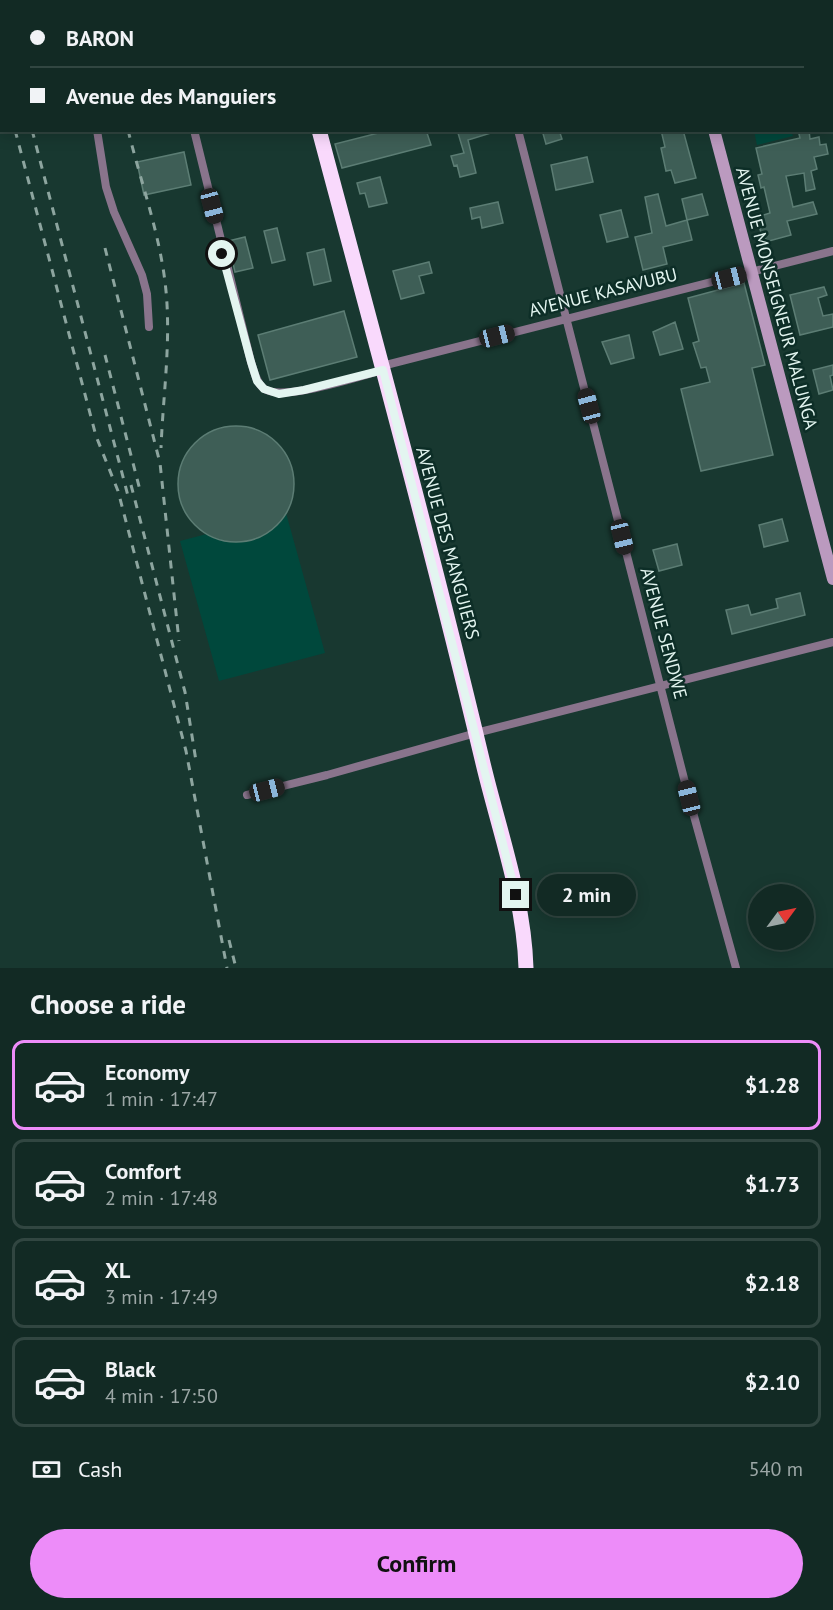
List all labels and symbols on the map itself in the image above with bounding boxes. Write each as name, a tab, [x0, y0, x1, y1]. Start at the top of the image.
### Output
street label: AVENUE MONSEIGNEUR MALUNGA	[731, 164, 823, 432]
car	[199, 186, 225, 226]
route start	[208, 240, 235, 267]
street label: AVENUE KASAVUBU	[526, 262, 680, 322]
car	[709, 265, 749, 291]
car	[477, 323, 517, 349]
car	[576, 386, 602, 426]
street label: AVENUE DES MANGUIERS	[411, 444, 485, 642]
car	[609, 517, 635, 557]
street label: AVENUE SENDWE	[635, 565, 693, 701]
car	[247, 777, 287, 803]
car	[676, 778, 702, 818]
callout: 2 min	[537, 874, 636, 916]
route end	[502, 881, 529, 908]
north arrow	[748, 884, 814, 950]

